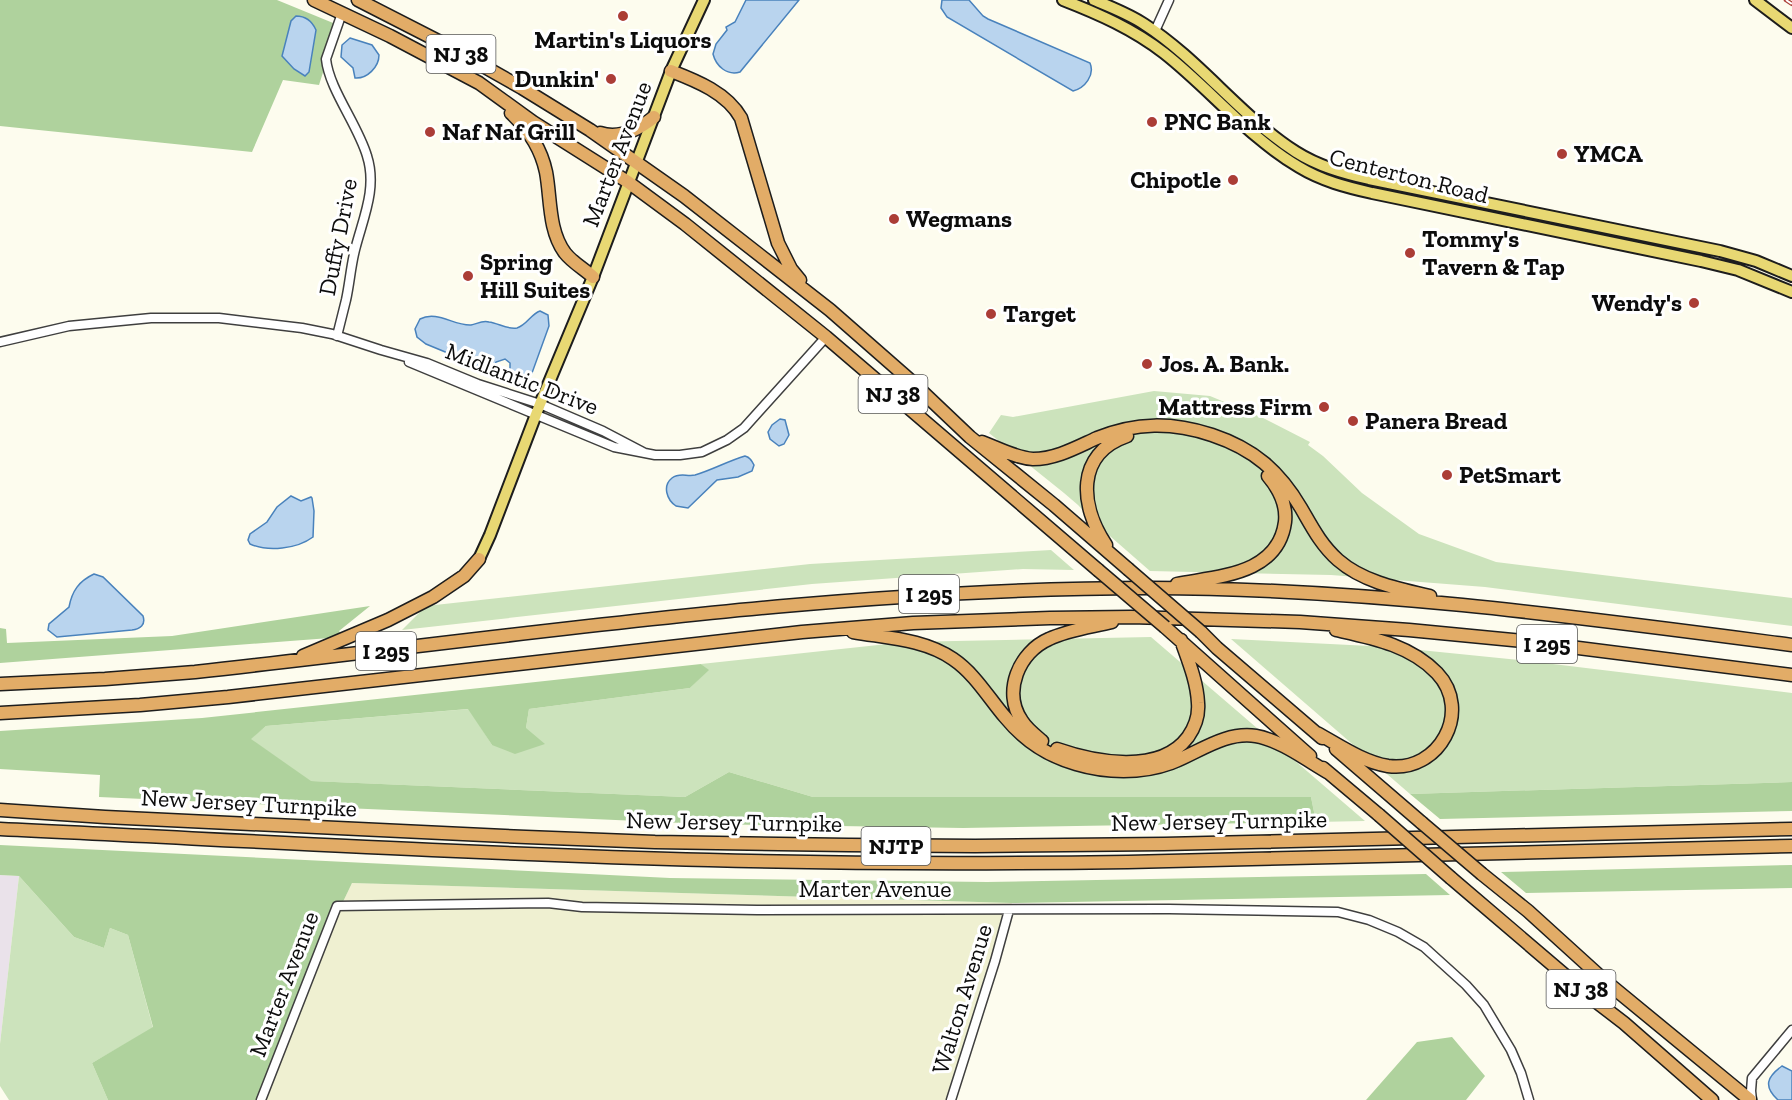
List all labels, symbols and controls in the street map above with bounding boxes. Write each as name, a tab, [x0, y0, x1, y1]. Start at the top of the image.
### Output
marker: Martin's Liquors	[616, 9, 630, 23]
place label: Martin's Liquors	[534, 25, 712, 54]
road number: NJ 38	[426, 35, 496, 73]
place label: Dunkin'	[515, 64, 599, 93]
marker: Dunkin'	[604, 72, 618, 86]
street label: Marter Avenue	[576, 77, 658, 231]
place label: PNC Bank	[1164, 107, 1271, 136]
marker: PNC Bank	[1145, 115, 1159, 129]
place label: Naf Naf Grill	[442, 117, 576, 146]
marker: Naf Naf Grill	[423, 125, 437, 139]
place label: YMCA	[1574, 139, 1643, 168]
street label: Centerton Road	[1327, 142, 1492, 209]
marker: YMCA	[1555, 147, 1569, 161]
place label: Chipotle	[1130, 165, 1221, 194]
marker: Chipotle	[1226, 173, 1240, 187]
street label: Duffy Drive	[312, 176, 363, 298]
place label: Wegmans	[906, 204, 1012, 233]
marker: Wegmans	[887, 212, 901, 226]
place label: Tommy's Tavern & Tap	[1422, 224, 1565, 281]
marker: Tommy's Tavern & Tap	[1403, 246, 1417, 260]
place label: Spring Hill Suites	[480, 247, 590, 304]
marker: Spring Hill Suites	[461, 269, 475, 283]
place label: Wendy's	[1592, 288, 1682, 317]
marker: Wendy's	[1687, 296, 1701, 310]
place label: Target	[1003, 299, 1076, 328]
marker: Target	[984, 307, 998, 321]
street label: Midlantic Drive	[442, 336, 603, 421]
place label: Jos. A. Bank.	[1159, 349, 1289, 378]
marker: Jos. A. Bank.	[1140, 357, 1154, 371]
road number: NJ 38	[858, 375, 928, 413]
place label: Mattress Firm	[1158, 392, 1312, 421]
marker: Mattress Firm	[1317, 400, 1331, 414]
place label: Panera Bread	[1365, 406, 1508, 435]
marker: Panera Bread	[1346, 414, 1360, 428]
place label: PetSmart	[1459, 460, 1561, 489]
marker: PetSmart	[1440, 468, 1454, 482]
road number: I 295	[899, 575, 959, 613]
road number: I 295	[1517, 625, 1577, 663]
road number: I 295	[356, 632, 416, 670]
street label: New Jersey Turnpike	[140, 782, 358, 823]
street label: New Jersey Turnpike	[1111, 804, 1327, 837]
street label: New Jersey Turnpike	[626, 805, 842, 838]
road number: NJTP	[862, 827, 930, 865]
street label: Marter Avenue	[798, 874, 952, 903]
street label: Marter Avenue	[243, 907, 325, 1061]
street label: Walton Avenue	[925, 920, 998, 1077]
road number: NJ 38	[1546, 970, 1616, 1008]

